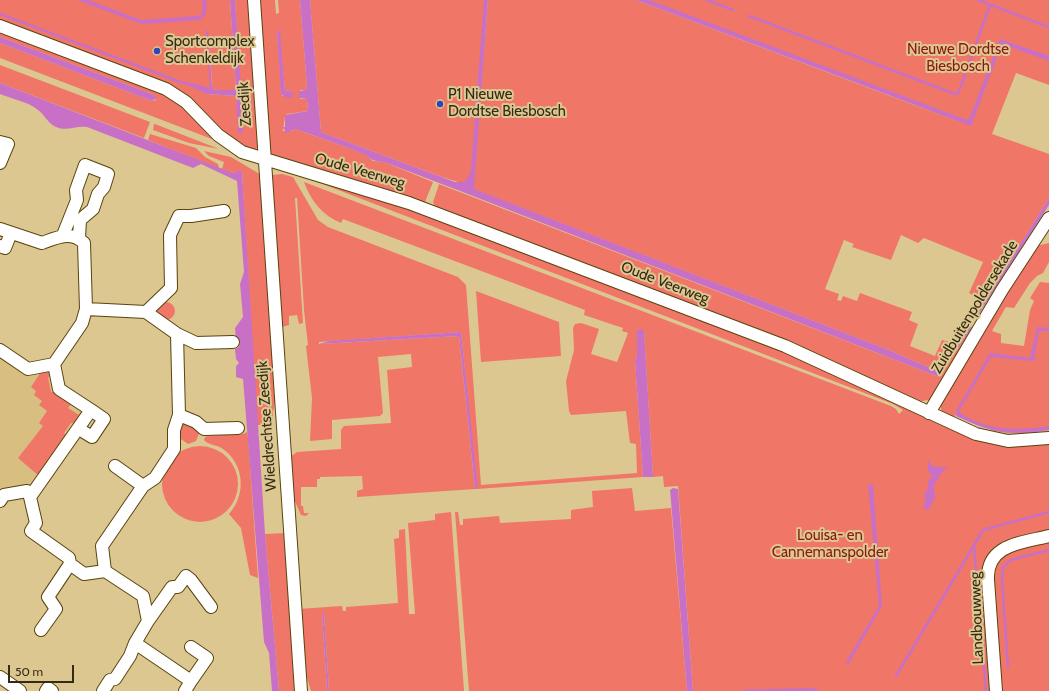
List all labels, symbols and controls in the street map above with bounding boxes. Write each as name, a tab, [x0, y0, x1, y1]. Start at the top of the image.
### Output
place label: Sportcomplex Schenkeldijk	[165, 33, 255, 68]
park label: Nieuwe Dordtse Biesbosch	[907, 41, 1009, 76]
marker: Sportcomplex Schenkeldijk	[152, 46, 162, 56]
street label: Zeedijk	[234, 81, 256, 127]
place label: P1 Nieuwe Dordtse Biesbosch	[448, 86, 566, 121]
marker: P1 Nieuwe Dordtse Biesbosch	[435, 99, 445, 109]
street label: Oude Veerweg	[313, 150, 407, 192]
street label: Zuidbuitenpoldersekade	[928, 237, 1022, 377]
street label: Oude Veerweg	[618, 258, 712, 308]
street label: Wieldrechtse Zeedijk	[253, 360, 281, 492]
park label: Louisa- en Cannemanspolder	[772, 527, 888, 562]
street label: Landbouwweg	[966, 571, 988, 665]
scale bar	[10, 657, 76, 683]
text: 50 m	[15, 664, 43, 679]

